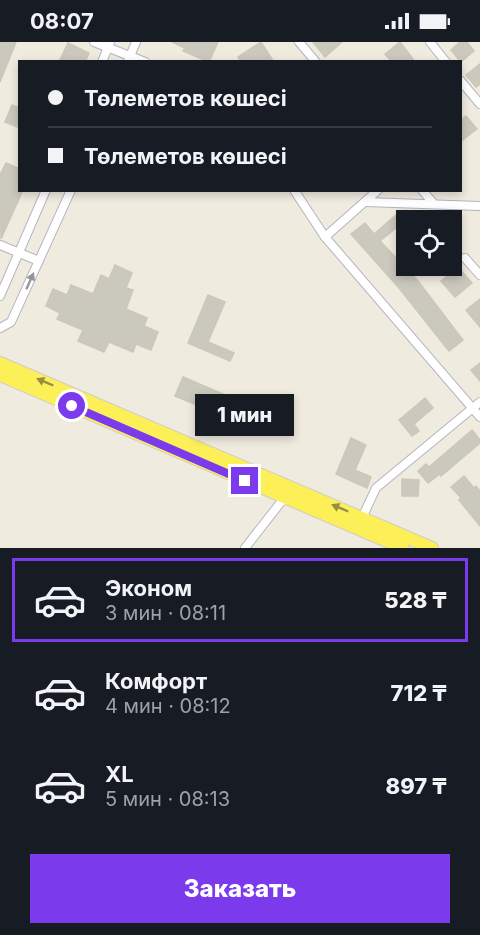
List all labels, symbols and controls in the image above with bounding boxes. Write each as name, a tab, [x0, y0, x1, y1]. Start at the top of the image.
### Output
text: 08:07	[30, 8, 94, 34]
text: Төлеметов көшесі	[84, 85, 287, 111]
text: Төлеметов көшесі	[84, 143, 287, 169]
map controls	[396, 210, 462, 276]
button: locate	[396, 210, 462, 276]
one-way arrow	[26, 272, 35, 289]
one-way arrow	[35, 377, 53, 387]
route start	[58, 392, 85, 419]
callout: 1 мин	[196, 394, 294, 436]
text: 1 мин	[217, 403, 272, 427]
route end	[231, 467, 258, 494]
one-way arrow	[331, 503, 349, 512]
icon: car	[33, 573, 87, 627]
text: Эконом	[105, 575, 192, 601]
text: 528 ₸	[384, 587, 447, 613]
text: 3 мин · 08:11	[105, 601, 226, 625]
icon: car	[33, 666, 87, 720]
text: Комфорт	[105, 668, 207, 694]
text: 712 ₸	[391, 680, 447, 706]
text: 4 мин · 08:12	[105, 694, 231, 718]
icon: car	[33, 759, 87, 813]
text: XL	[105, 761, 134, 787]
text: 897 ₸	[386, 773, 447, 799]
text: 5 мин · 08:13	[105, 787, 230, 811]
button: Заказать	[30, 854, 450, 923]

